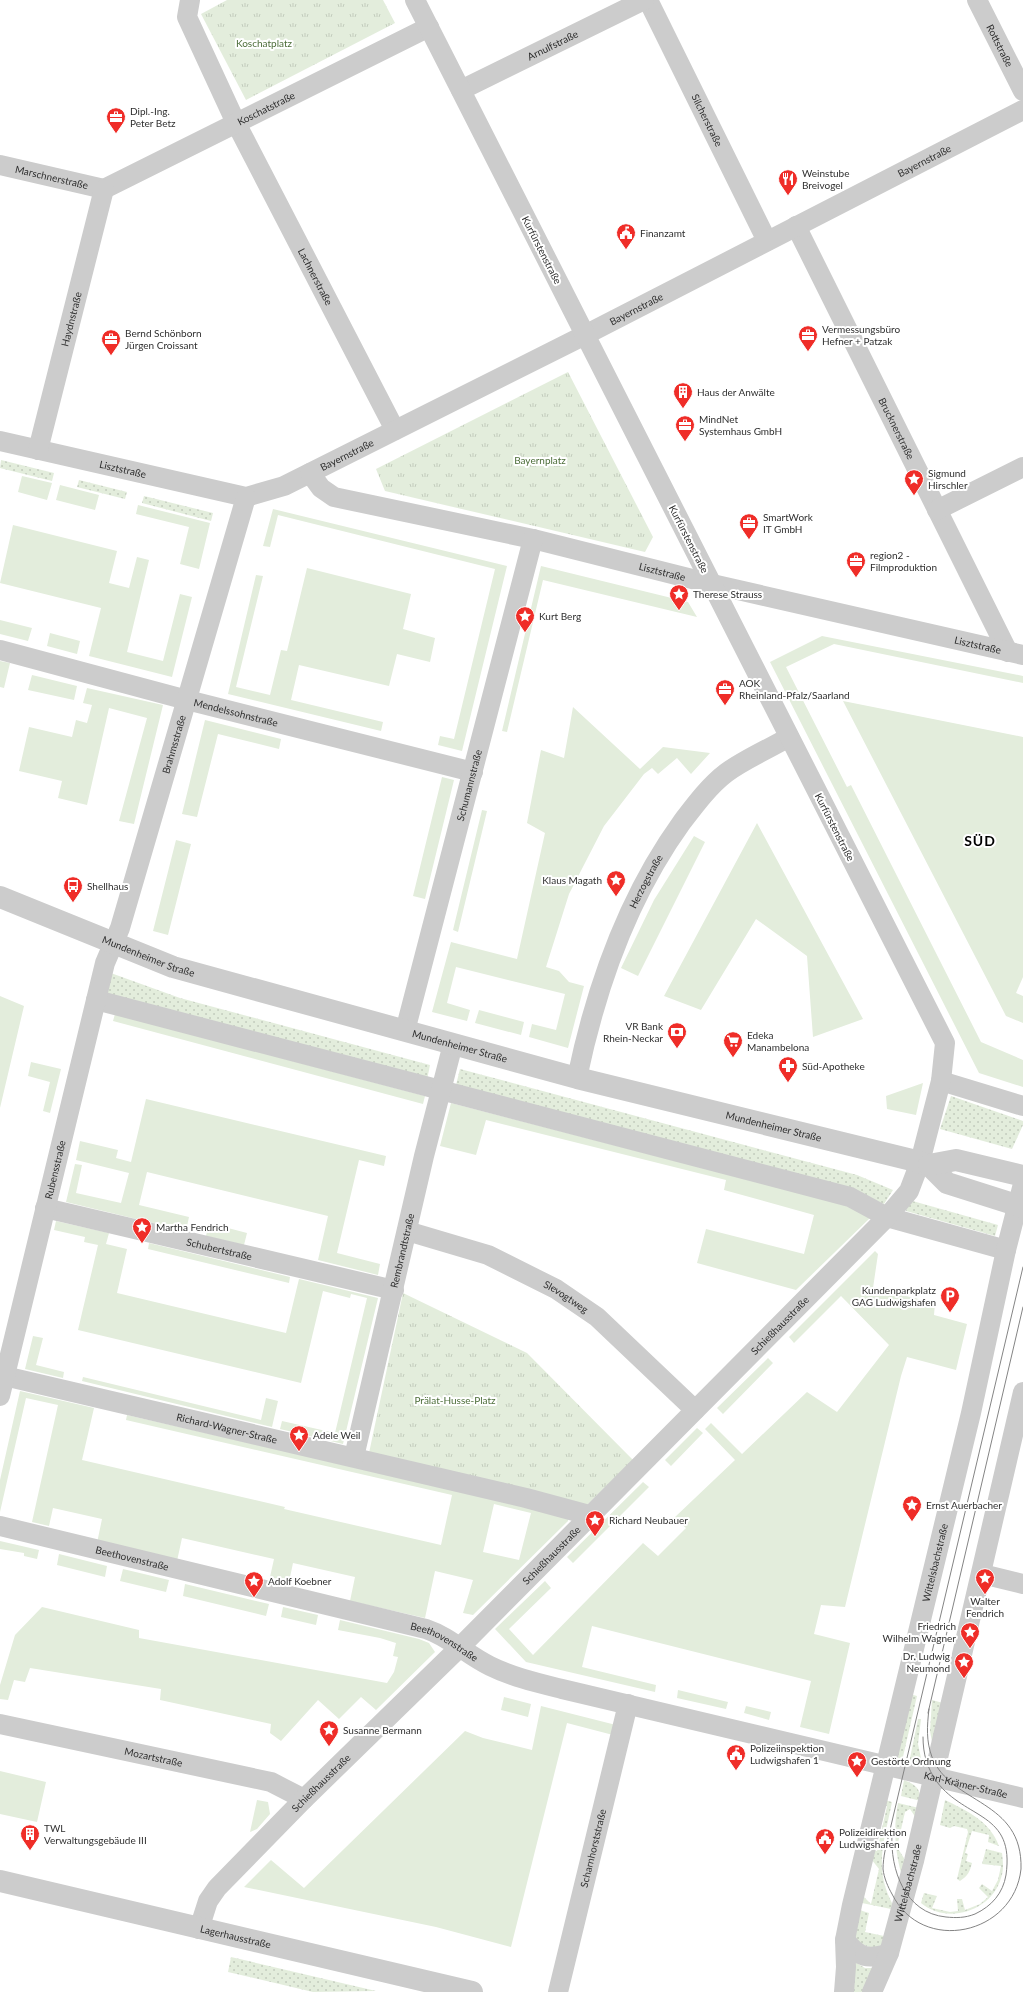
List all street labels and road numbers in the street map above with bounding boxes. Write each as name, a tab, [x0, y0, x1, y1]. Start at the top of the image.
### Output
street label: Rottstraße	[984, 22, 1016, 69]
street label: Arnulfstraße	[525, 27, 580, 63]
street label: Koschatstraße	[235, 89, 297, 128]
street label: Silcherstraße	[689, 92, 725, 148]
street label: Bayernstraße	[896, 142, 953, 179]
street label: Marschnerstraße	[14, 163, 89, 191]
street label: Kurfürstenstraße	[520, 214, 564, 286]
street label: Lachnerstraße	[296, 246, 335, 307]
street label: Haydnstraße	[58, 290, 84, 348]
street label: Bayernstraße	[607, 290, 665, 327]
street label: Brucknerstraße	[876, 395, 917, 461]
street label: Bayernstraße	[318, 436, 375, 473]
street label: Lisztstraße	[98, 458, 147, 480]
street label: Kurfürstenstraße	[667, 503, 711, 575]
street label: Lisztstraße	[638, 560, 687, 583]
street label: Lisztstraße	[953, 634, 1002, 656]
street label: Mendelssohnstraße	[193, 696, 279, 729]
street label: Brahmsstraße	[159, 714, 188, 775]
street label: Schumannstraße	[454, 748, 484, 822]
street label: Kurfürstenstraße	[813, 791, 857, 863]
street label: Herzogstraße	[626, 852, 665, 910]
street label: Mundenheimer Straße	[101, 933, 196, 979]
street label: Mundenheimer Straße	[411, 1027, 509, 1065]
street label: Mundenheimer Straße	[725, 1109, 823, 1144]
street label: Rubensstraße	[42, 1139, 68, 1200]
street label: Rembrandtstraße	[388, 1212, 416, 1289]
street label: Schubertstraße	[185, 1235, 253, 1262]
street label: Slevogtweg	[542, 1278, 591, 1315]
street label: Schießhausstraße	[748, 1294, 811, 1357]
street label: Richard-Wagner-Straße	[175, 1410, 278, 1446]
street label: Wittelsbachstraße	[920, 1522, 950, 1603]
street label: Schießhausstraße	[520, 1523, 583, 1587]
street label: Beethovenstraße	[94, 1543, 170, 1573]
street label: Beethovenstraße	[409, 1619, 480, 1664]
street label: Mozartstraße	[123, 1745, 184, 1769]
street label: Schießhausstraße	[289, 1751, 353, 1814]
street label: Karl-Krämer-Straße	[923, 1769, 1009, 1800]
street label: Scharnhorststraße	[578, 1808, 608, 1889]
street label: Wittelsbachstraße	[892, 1843, 924, 1923]
street label: Lagerhausstraße	[199, 1922, 272, 1951]

